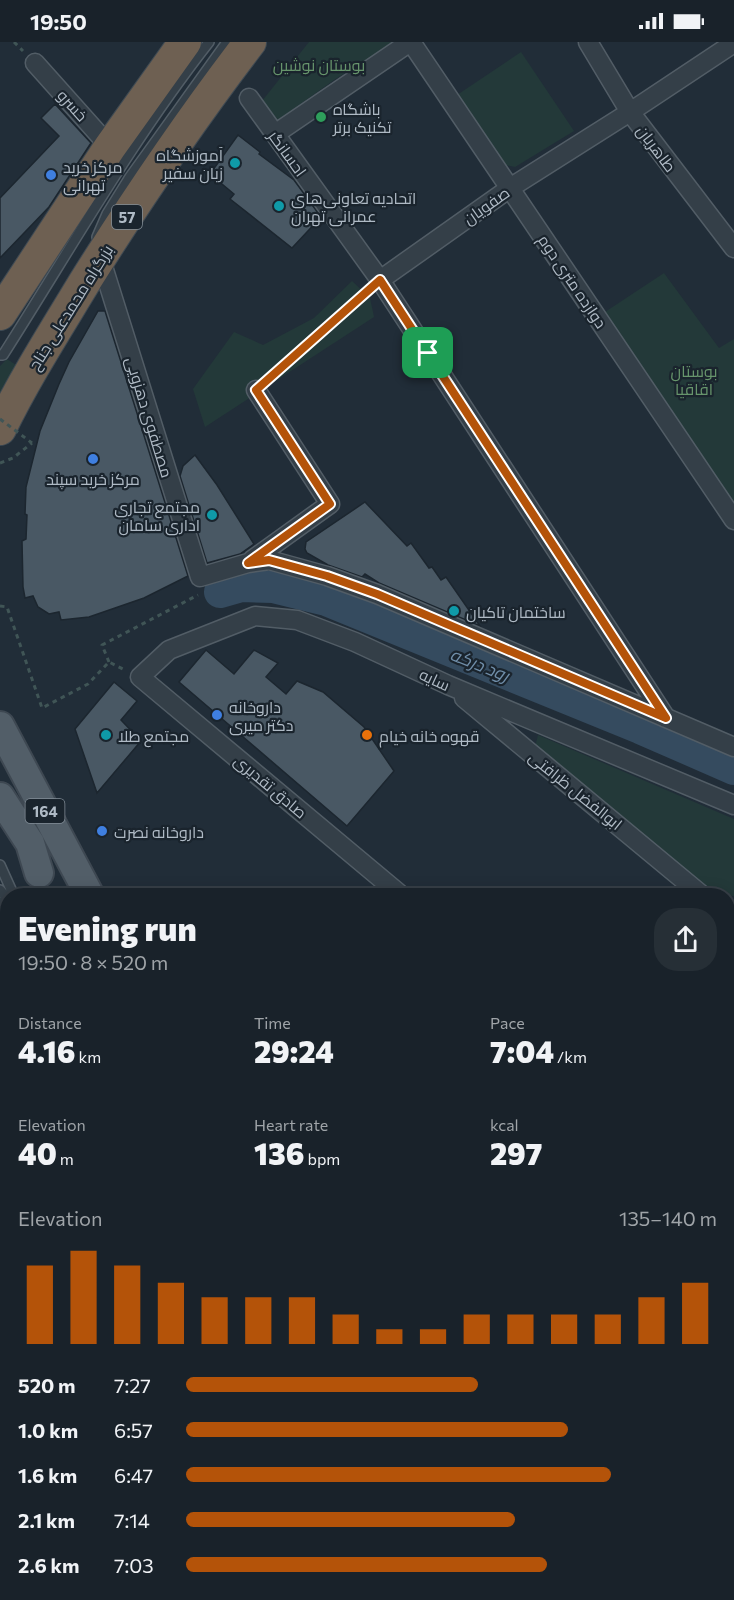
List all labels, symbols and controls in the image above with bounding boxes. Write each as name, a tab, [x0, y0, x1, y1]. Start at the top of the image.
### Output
text: 19:50	[30, 8, 87, 35]
park label: بوستان نوشین	[273, 55, 365, 76]
street label: خسرو	[53, 85, 92, 125]
place label: باشگاه تکنیک برتر	[332, 99, 392, 137]
marker: باشگاه تکنیک برتر	[314, 110, 328, 124]
street label: طاهریان	[632, 121, 681, 176]
street label: احسانگر	[264, 126, 311, 180]
place label: آموزشگاه زبان سفیر	[156, 145, 224, 184]
marker: آموزشگاه زبان سفیر	[228, 156, 242, 170]
place label: مرکز خرید تهرانی	[63, 157, 122, 196]
marker: مرکز خرید تهرانی	[44, 168, 58, 182]
street label: صفویان	[459, 182, 514, 229]
place label: اتحادیه تعاونی‌های عمرانی تهران	[291, 188, 416, 227]
marker: اتحادیه تعاونی‌های عمرانی تهران	[272, 199, 286, 213]
road number: 57	[112, 205, 142, 229]
street label: دوازده متری دوم	[532, 231, 611, 333]
street label: بزرگراه محمدعلی جناح	[24, 241, 119, 375]
pin	[402, 327, 453, 378]
icon: arrive	[411, 336, 444, 369]
street label: مصطفوی دهزویی	[121, 354, 177, 480]
park label: بوستان اقاقیا	[671, 361, 717, 399]
marker: مرکز خرید سپند	[86, 452, 100, 466]
place label: مرکز خرید سپند	[46, 469, 140, 490]
place label: مجتمع تجاری اداری سامان	[114, 497, 200, 536]
marker: مجتمع تجاری اداری سامان	[205, 508, 219, 522]
place label: ساختمان تاکیان	[466, 602, 566, 623]
marker: ساختمان تاکیان	[447, 604, 461, 618]
water label: رود درکه	[447, 642, 514, 686]
street label: سایه	[416, 664, 453, 695]
place label: داروخانه دکتر میری	[229, 697, 293, 736]
marker: داروخانه دکتر میری	[210, 708, 224, 722]
place label: مجتمع طلا	[118, 726, 189, 748]
place label: قهوه خانه خیام	[379, 726, 479, 748]
marker: مجتمع طلا	[99, 728, 113, 742]
marker: قهوه خانه خیام	[360, 728, 374, 742]
street label: ابوالفضل ظرافتی	[524, 747, 626, 835]
street label: صادق تقدیری	[230, 750, 311, 823]
road number: 164	[26, 799, 64, 823]
place label: داروخانه نصرت	[114, 822, 204, 842]
marker: داروخانه نصرت	[95, 824, 109, 838]
text: Evening run	[18, 907, 197, 948]
button: share	[654, 908, 717, 971]
text: 19:50 · 8 × 520 m	[18, 950, 168, 974]
text: Distance	[18, 1013, 82, 1032]
text: Time	[254, 1013, 291, 1032]
text: Pace	[490, 1013, 525, 1032]
text: 4.16	[18, 1032, 76, 1069]
text: 29:24	[254, 1032, 334, 1069]
text: 7:04	[490, 1032, 554, 1069]
text: km	[76, 1047, 101, 1066]
text: /km	[554, 1047, 587, 1066]
text: Elevation	[18, 1115, 86, 1134]
text: Heart rate	[254, 1115, 328, 1134]
text: kcal	[490, 1115, 519, 1134]
text: 40	[18, 1134, 57, 1171]
text: 136	[254, 1134, 304, 1171]
text: 297	[490, 1134, 542, 1171]
text: m	[57, 1149, 74, 1168]
text: bpm	[304, 1149, 340, 1168]
text: Elevation	[18, 1206, 103, 1230]
text: 135–140 m	[619, 1206, 717, 1230]
text: 520 m	[18, 1373, 75, 1397]
text: 7:27	[114, 1373, 151, 1397]
text: 1.0 km	[18, 1418, 78, 1442]
text: 6:57	[114, 1418, 153, 1442]
text: 1.6 km	[18, 1463, 77, 1487]
text: 6:47	[114, 1463, 153, 1487]
text: 2.1 km	[18, 1508, 75, 1532]
text: 7:14	[114, 1508, 150, 1532]
text: 2.6 km	[18, 1553, 79, 1577]
text: 7:03	[114, 1553, 154, 1577]

